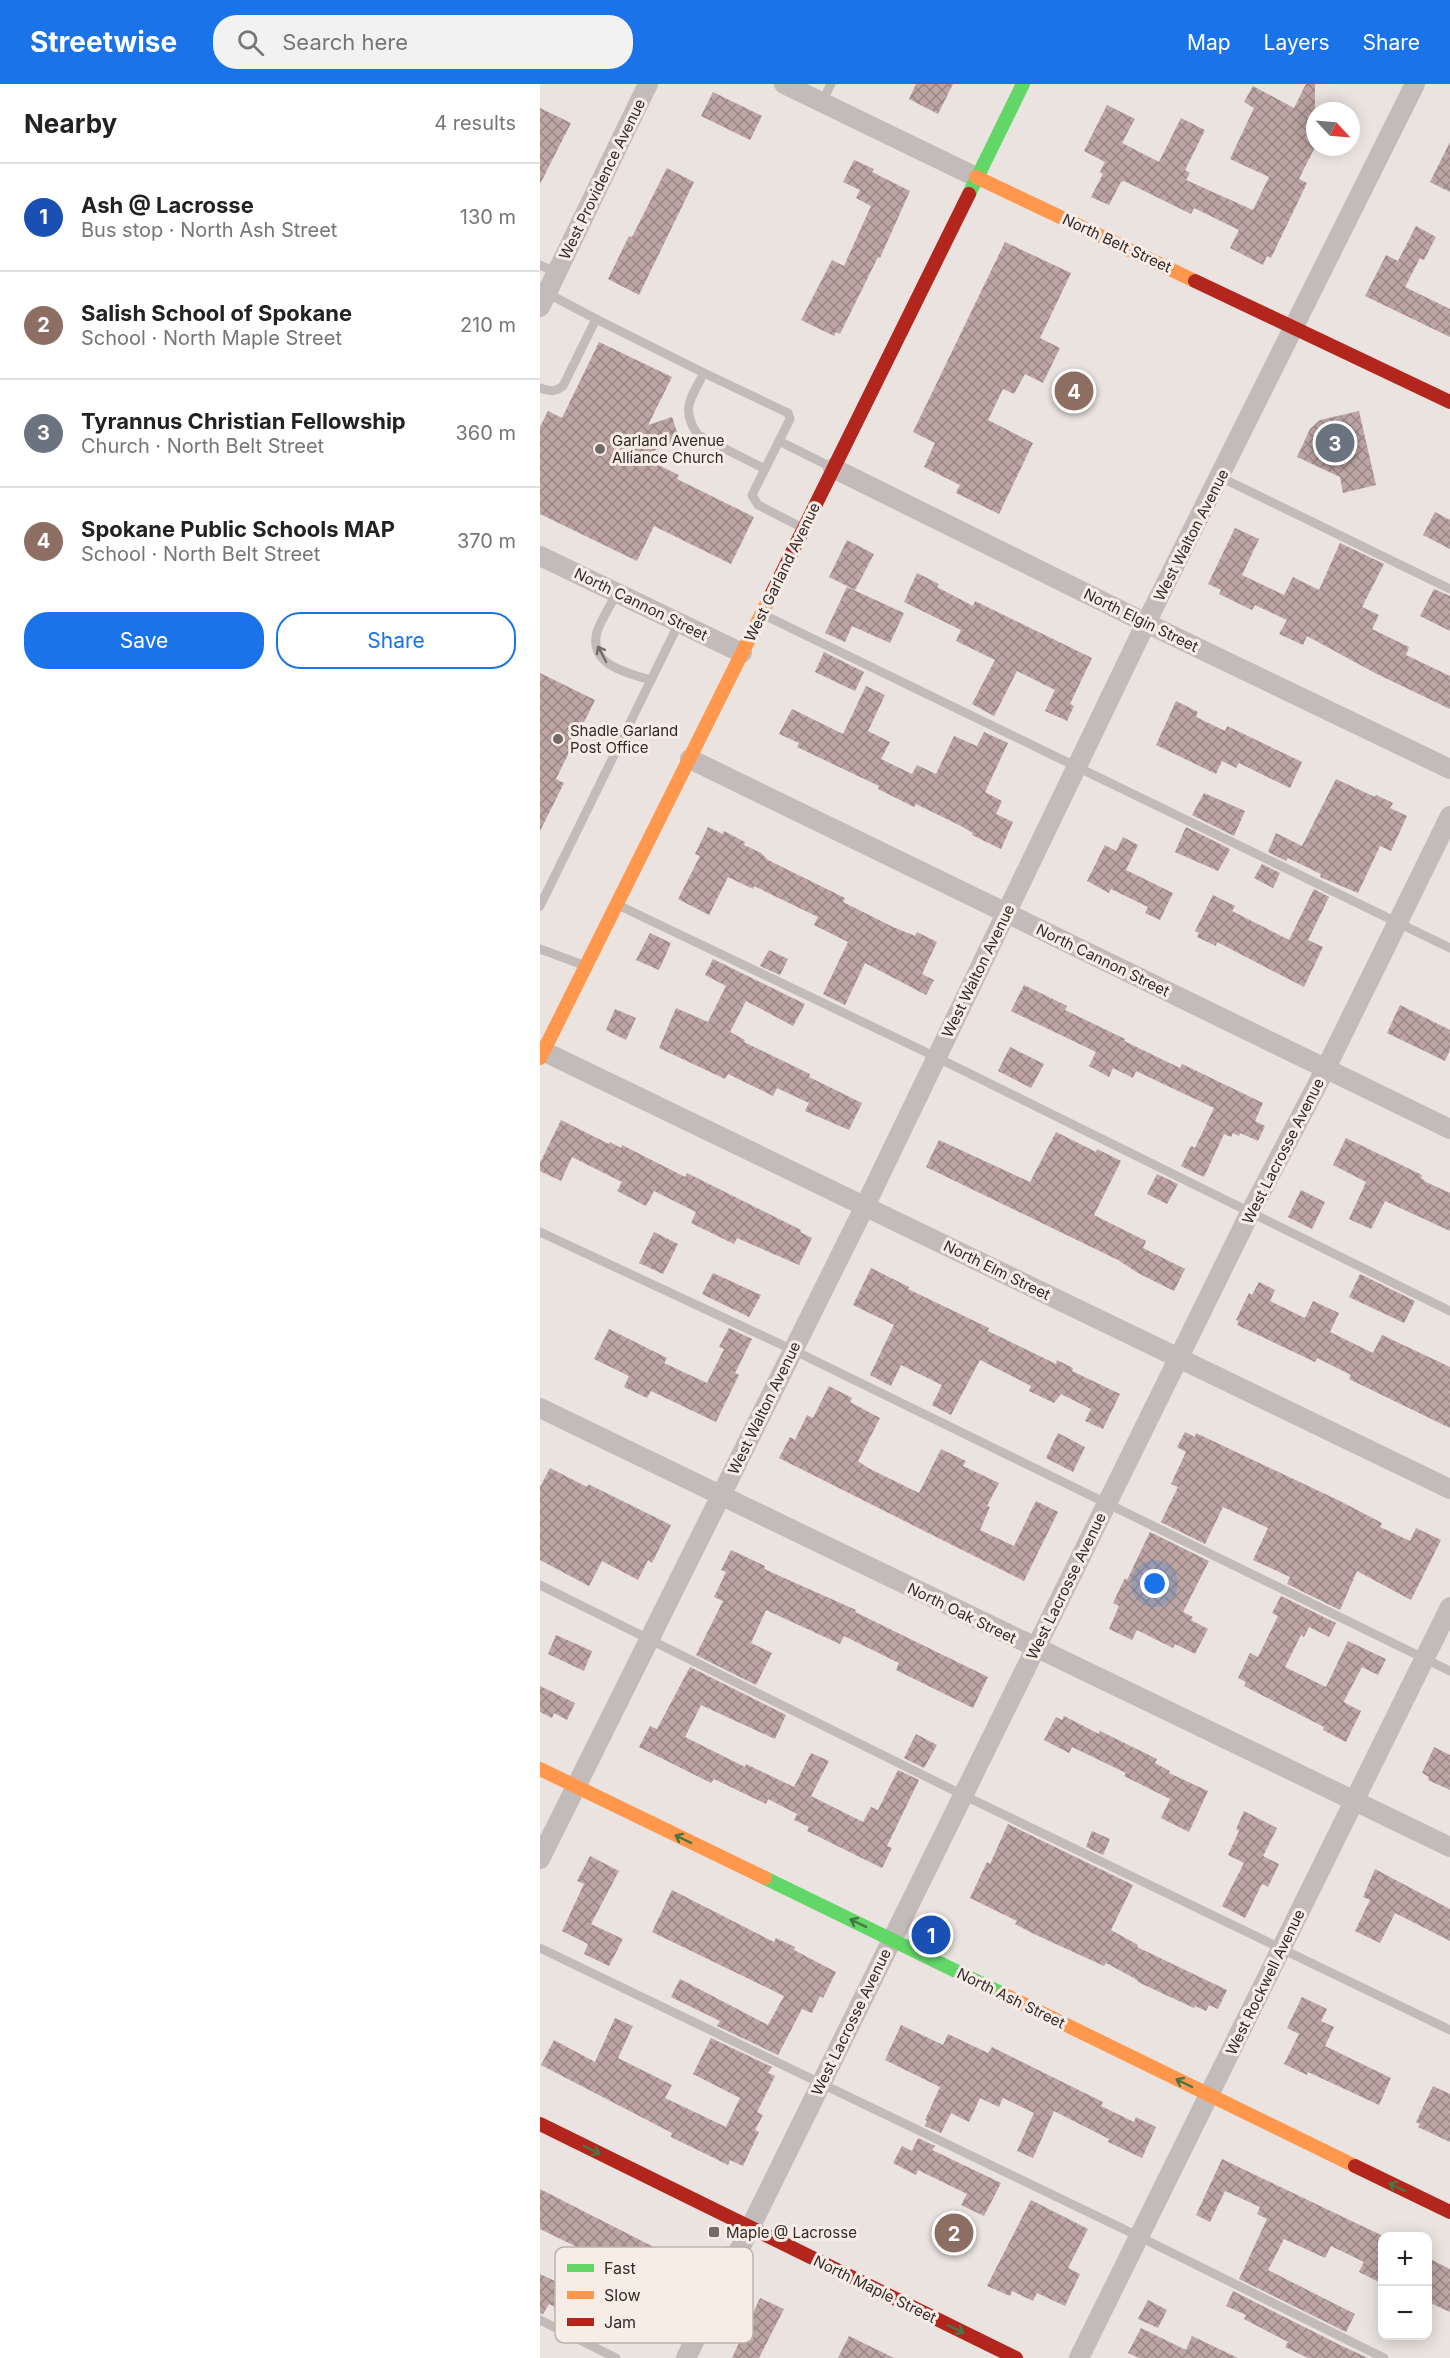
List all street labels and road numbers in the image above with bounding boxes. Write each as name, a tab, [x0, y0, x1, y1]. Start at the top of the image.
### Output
street label: West Providence Avenue	[555, 95, 649, 263]
street label: North Belt Street	[1059, 209, 1175, 277]
street label: West Walton Avenue	[1149, 466, 1233, 604]
street label: West Garland Avenue	[740, 499, 824, 645]
street label: North Cannon Street	[571, 564, 711, 645]
street label: North Elgin Street	[1081, 584, 1201, 656]
street label: West Walton Avenue	[938, 901, 1018, 1041]
street label: North Cannon Street	[1033, 920, 1173, 1001]
street label: West Lacrosse Avenue	[1238, 1075, 1328, 1227]
street label: North Elm Street	[940, 1236, 1054, 1304]
street label: West Walton Avenue	[724, 1338, 804, 1478]
street label: West Lacrosse Avenue	[1022, 1509, 1110, 1663]
street label: North Oak Street	[904, 1578, 1020, 1648]
street label: West Rockwell Avenue	[1221, 1906, 1309, 2058]
street label: West Lacrosse Avenue	[807, 1945, 895, 2099]
street label: North Ash Street	[954, 1964, 1068, 2032]
street label: North Maple Street	[810, 2251, 940, 2327]

